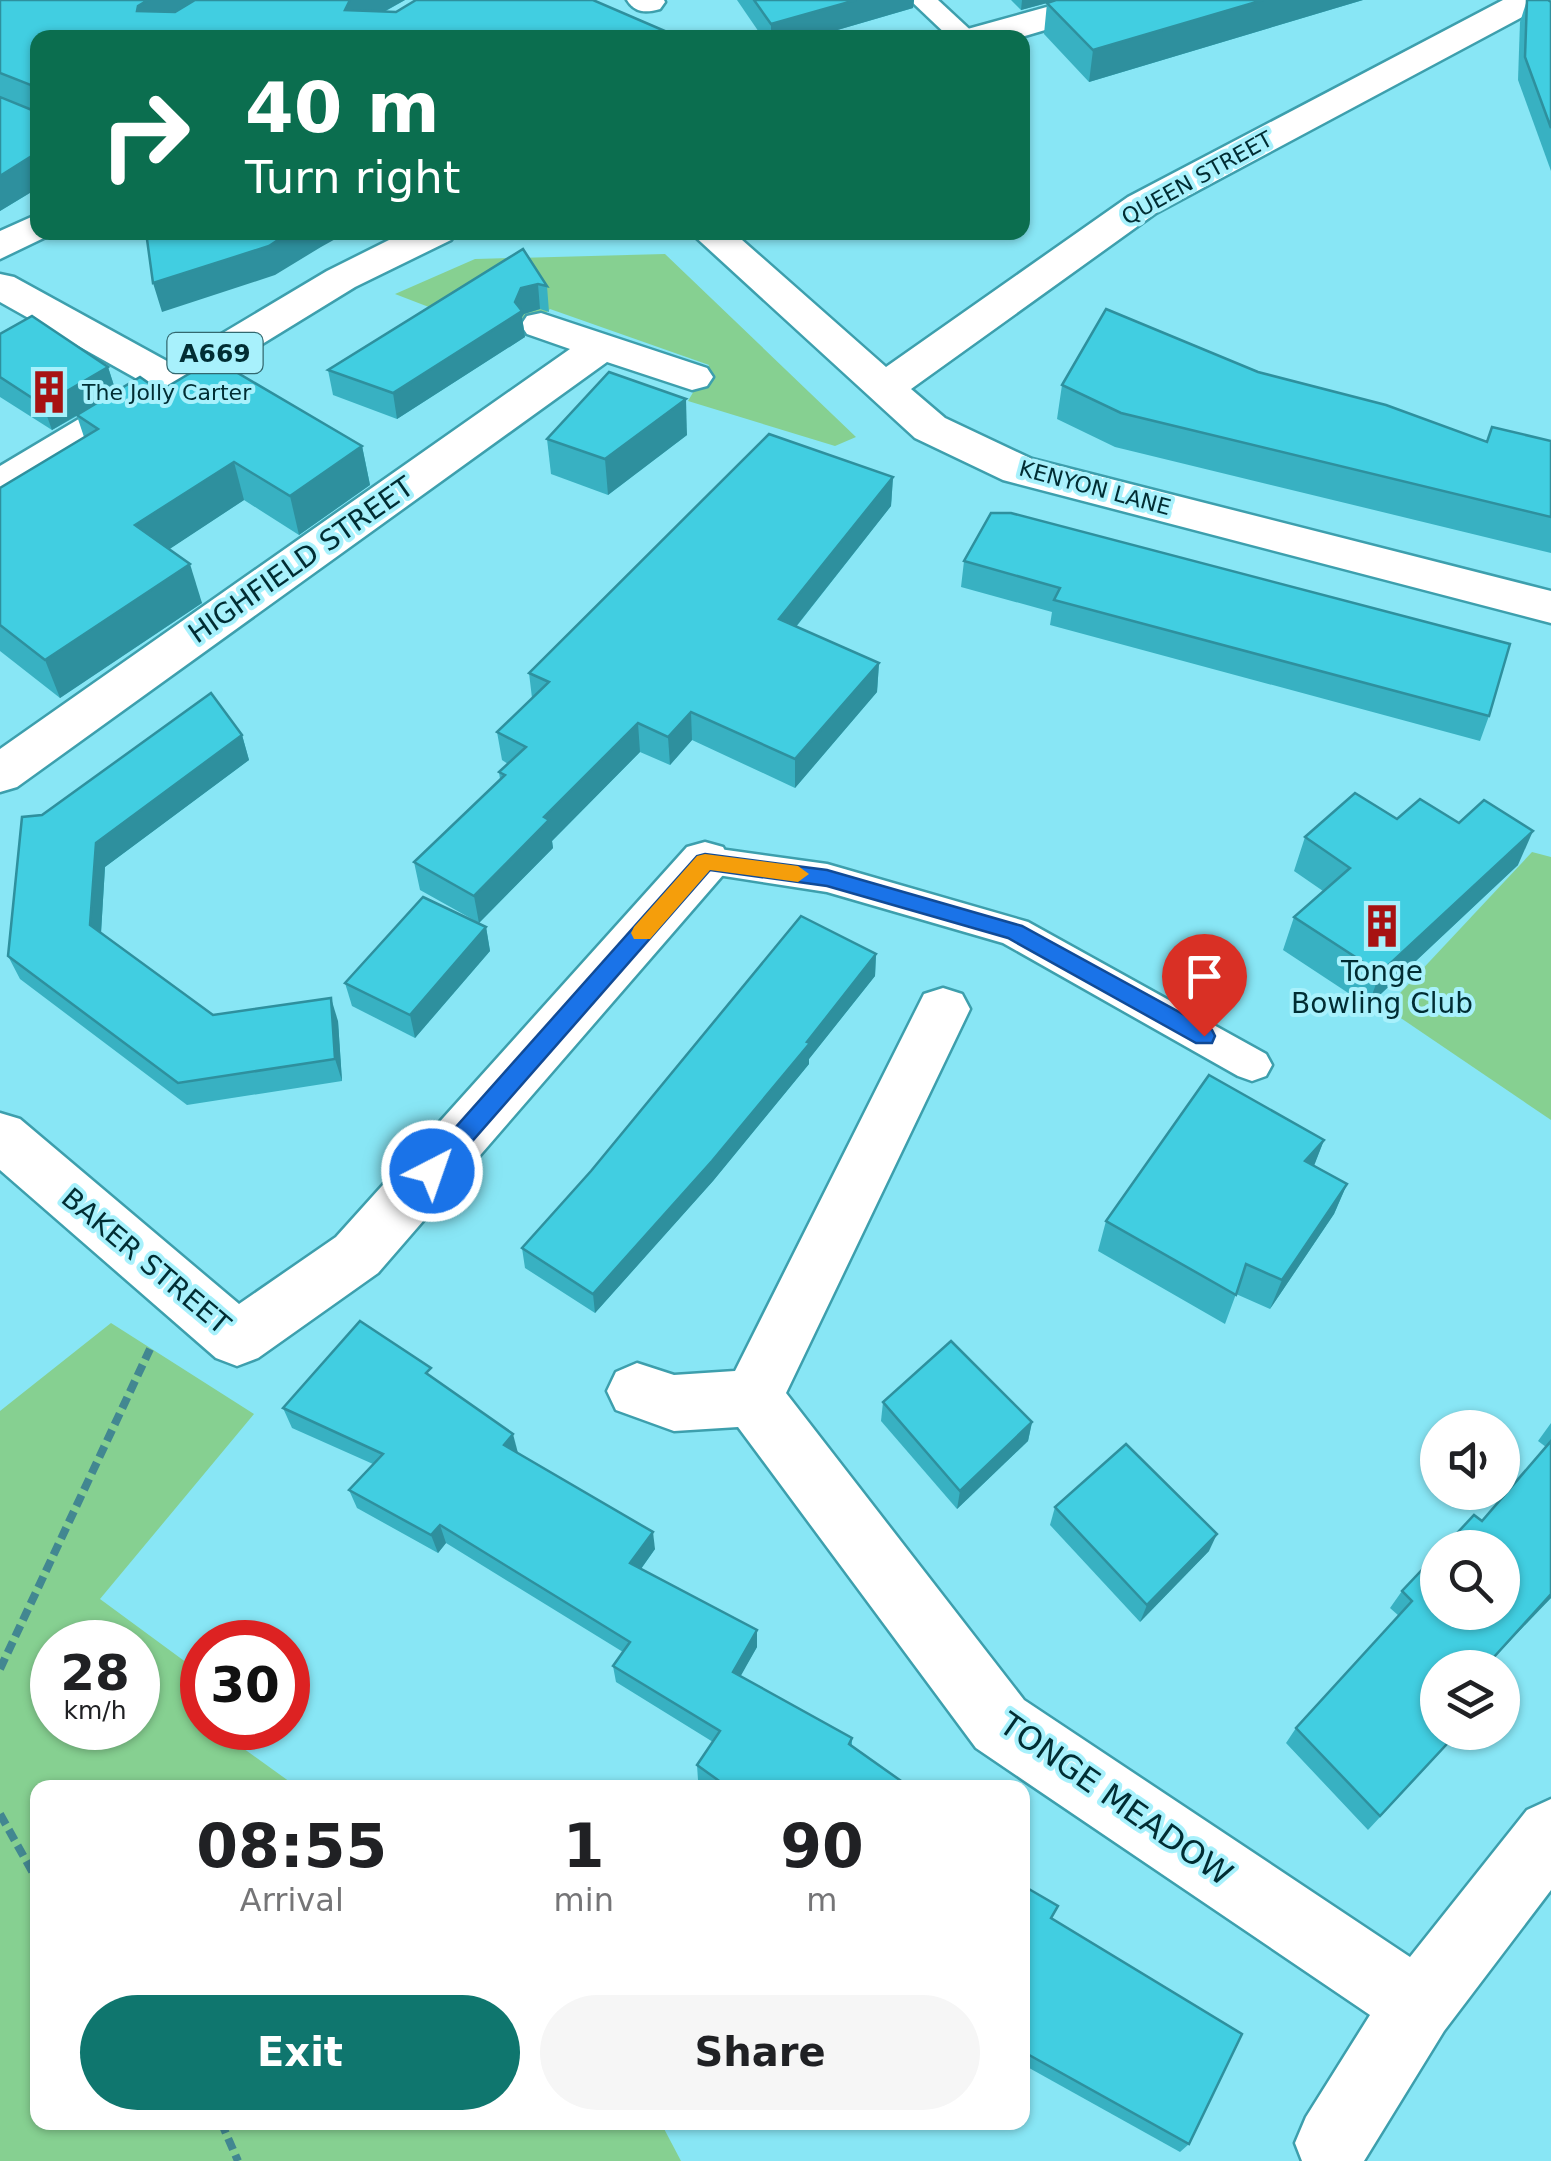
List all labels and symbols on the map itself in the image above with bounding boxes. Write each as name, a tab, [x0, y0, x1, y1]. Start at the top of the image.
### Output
street label: QUEEN STREET	[1117, 126, 1277, 230]
road number: A669	[168, 333, 262, 373]
building icon: The Jolly Carter	[25, 368, 73, 416]
place label: The Jolly Carter	[81, 380, 252, 405]
street label: KENYON LANE	[1016, 456, 1174, 520]
street label: HIGHFIELD STREET	[182, 469, 421, 650]
building icon: Tonge Bowling Club	[1358, 902, 1406, 950]
pin	[1162, 934, 1247, 1037]
place label: Tonge Bowling Club	[1291, 955, 1473, 1020]
position arrow	[380, 1119, 484, 1223]
street label: BAKER STREET	[55, 1181, 238, 1342]
speed limit sign: 30	[180, 1620, 310, 1750]
street label: TONGE MEADOW	[992, 1704, 1240, 1893]

